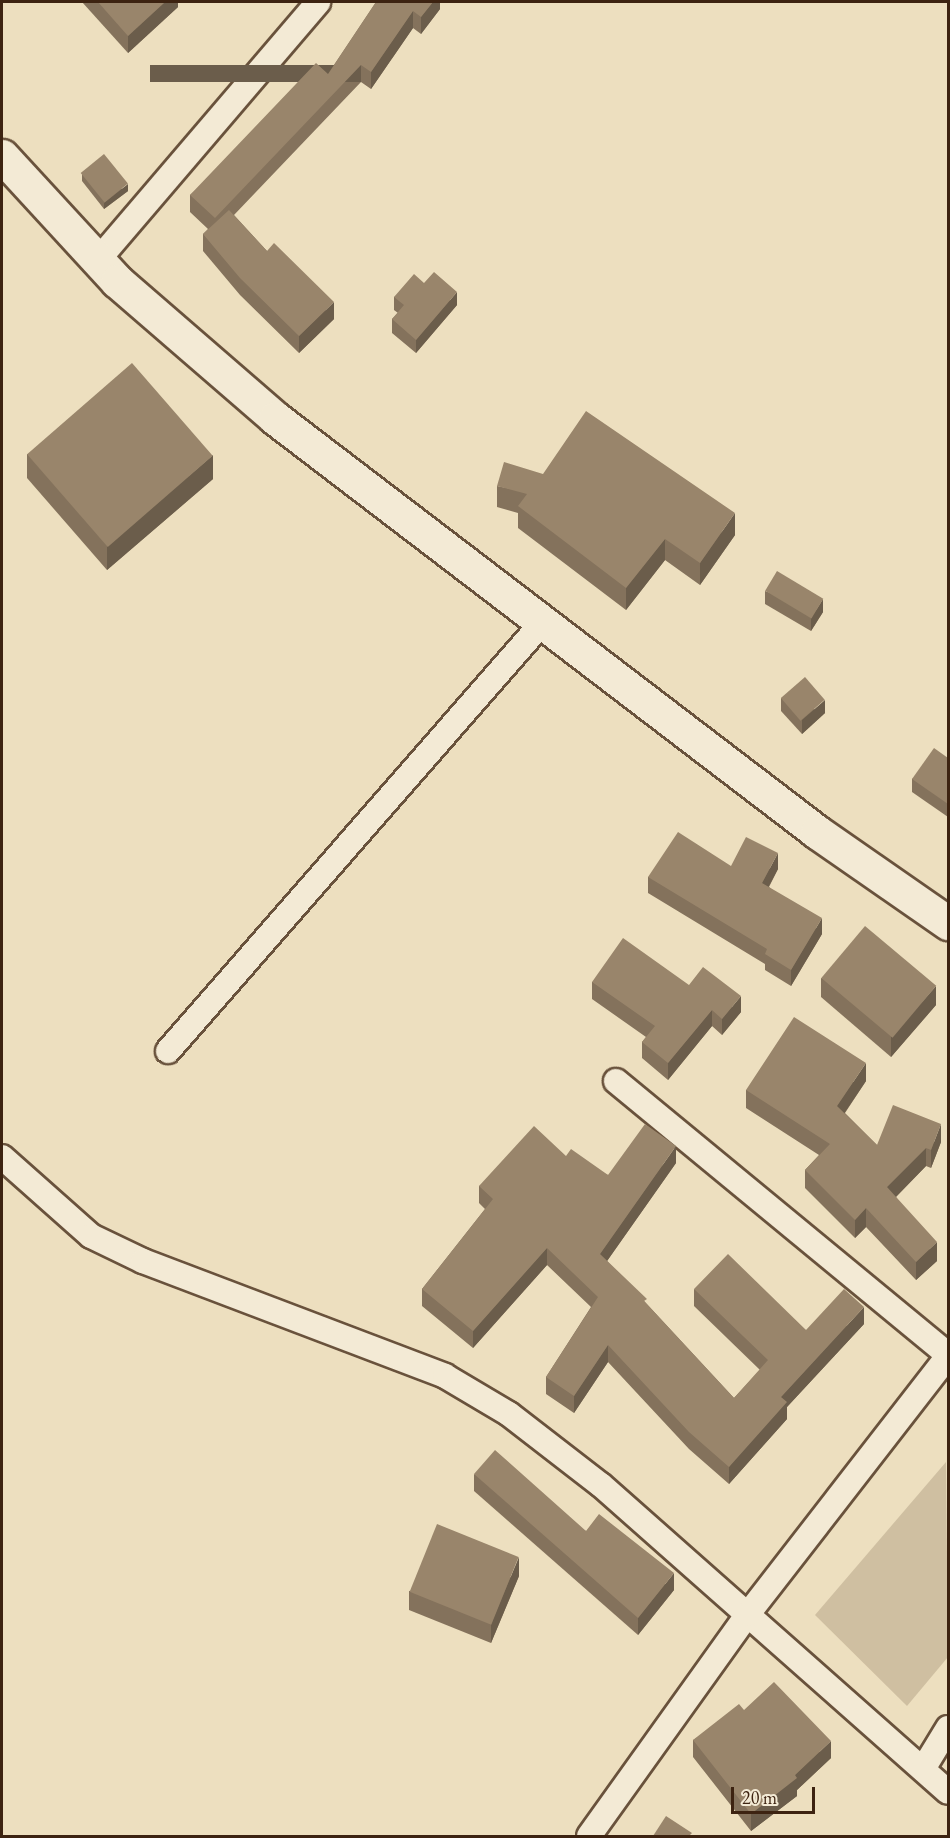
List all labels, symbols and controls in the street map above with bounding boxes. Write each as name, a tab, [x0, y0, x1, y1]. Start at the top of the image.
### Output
scale bar	[734, 1775, 818, 1813]
text: 20 m	[742, 1786, 777, 1809]

